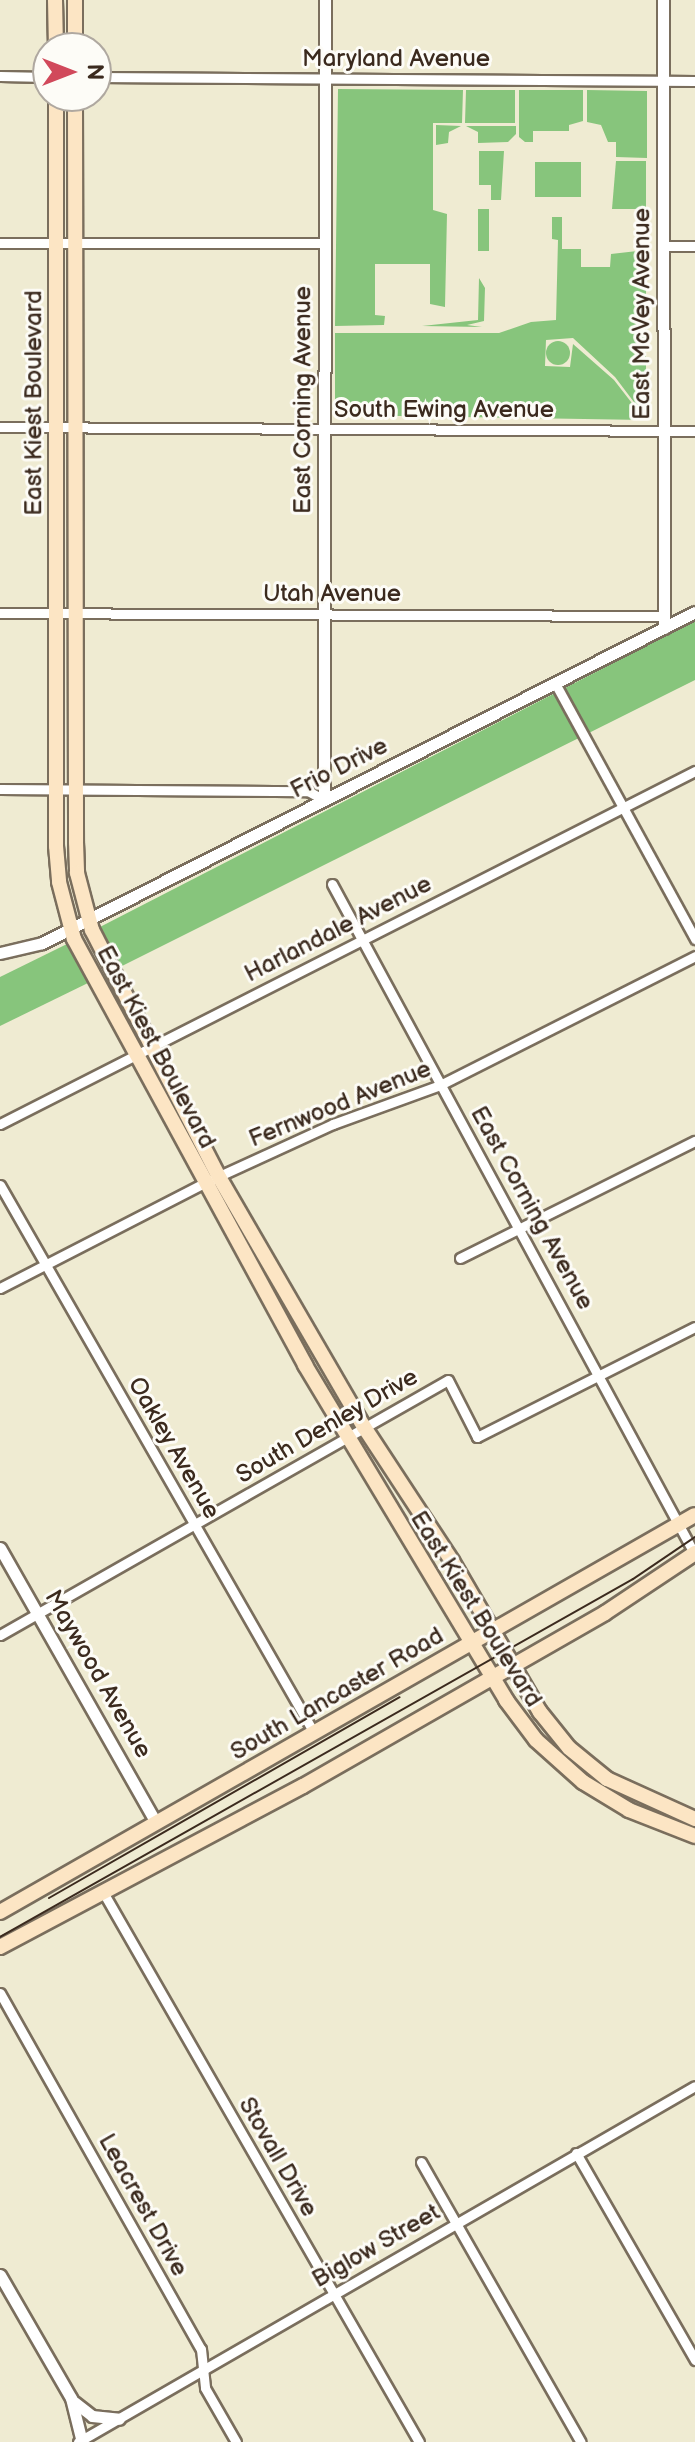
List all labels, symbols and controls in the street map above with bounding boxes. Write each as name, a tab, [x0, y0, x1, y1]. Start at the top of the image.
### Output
north arrow	[32, 32, 112, 112]
street label: Maryland Avenue	[302, 45, 490, 73]
text: N	[81, 64, 108, 80]
street label: East McVey Avenue	[628, 207, 656, 421]
street label: East Corning Avenue	[289, 286, 317, 514]
street label: East Kiest Boulevard	[20, 290, 48, 516]
street label: South Ewing Avenue	[334, 396, 554, 424]
street label: Utah Avenue	[263, 580, 401, 608]
street label: Frio Drive	[286, 731, 392, 805]
street label: Harlandale Avenue	[240, 869, 436, 989]
street label: East Kiest Boulevard	[90, 941, 222, 1153]
street label: Fernwood Avenue	[245, 1054, 435, 1154]
street label: East Corning Avenue	[464, 1101, 600, 1315]
street label: South Denley Drive	[230, 1362, 424, 1490]
street label: Oakley Avenue	[121, 1371, 227, 1525]
street label: East Kiest Boulevard	[404, 1506, 548, 1712]
street label: Maywood Avenue	[38, 1585, 158, 1763]
street label: South Lancaster Road	[225, 1621, 449, 1767]
street label: Stovall Drive	[232, 2092, 324, 2222]
street label: Leacrest Drive	[92, 2129, 194, 2281]
street label: Biglow Street	[307, 2198, 445, 2294]

